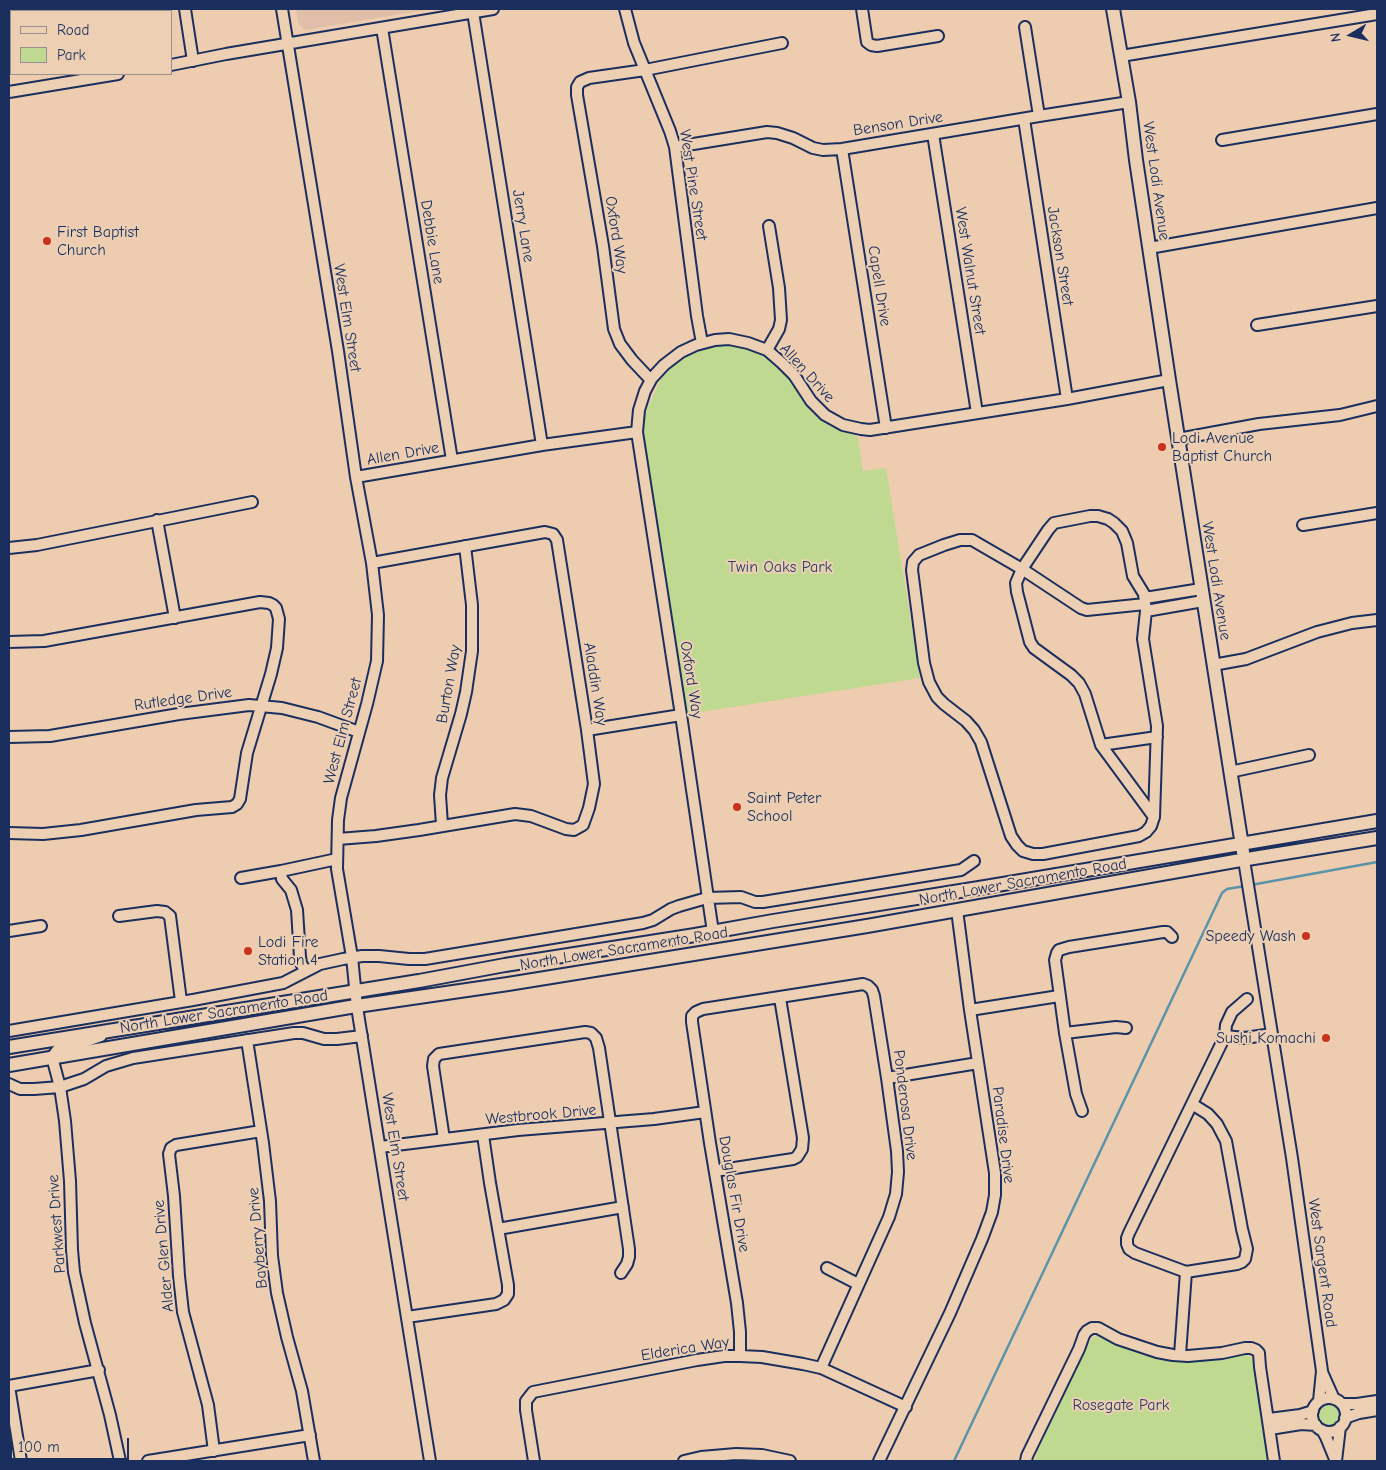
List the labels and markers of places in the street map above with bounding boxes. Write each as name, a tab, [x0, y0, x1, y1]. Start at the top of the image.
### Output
place label: First Baptist Church	[57, 222, 139, 260]
marker: First Baptist Church	[41, 235, 53, 247]
place label: Lodi Avenue Baptist Church	[1172, 428, 1272, 466]
marker: Lodi Avenue Baptist Church	[1156, 441, 1168, 453]
place label: Saint Peter School	[747, 788, 821, 826]
marker: Saint Peter School	[731, 801, 743, 813]
place label: Speedy Wash	[1205, 926, 1296, 946]
marker: Speedy Wash	[1300, 930, 1312, 942]
place label: Lodi Fire Station 4	[258, 932, 319, 970]
marker: Lodi Fire Station 4	[242, 945, 254, 957]
place label: Sushi Komachi	[1216, 1028, 1316, 1048]
marker: Sushi Komachi	[1320, 1032, 1332, 1044]

